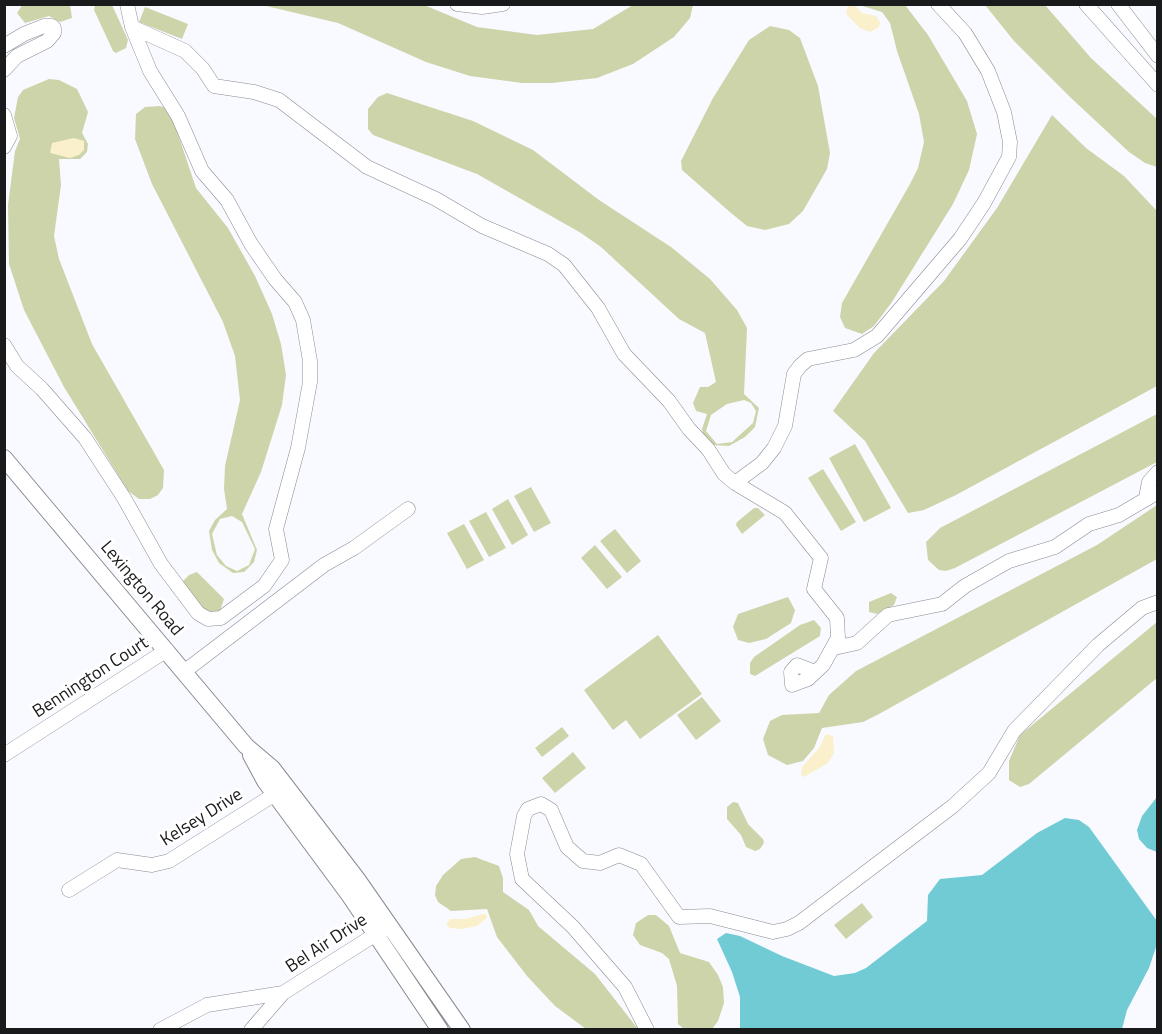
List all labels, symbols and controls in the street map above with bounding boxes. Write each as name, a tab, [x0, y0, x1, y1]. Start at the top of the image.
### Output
street label: Lexington Road	[95, 537, 187, 641]
street label: Bennington Court	[29, 633, 153, 723]
street label: Kelsey Drive	[157, 784, 247, 852]
street label: Bel Air Drive	[282, 910, 372, 978]

